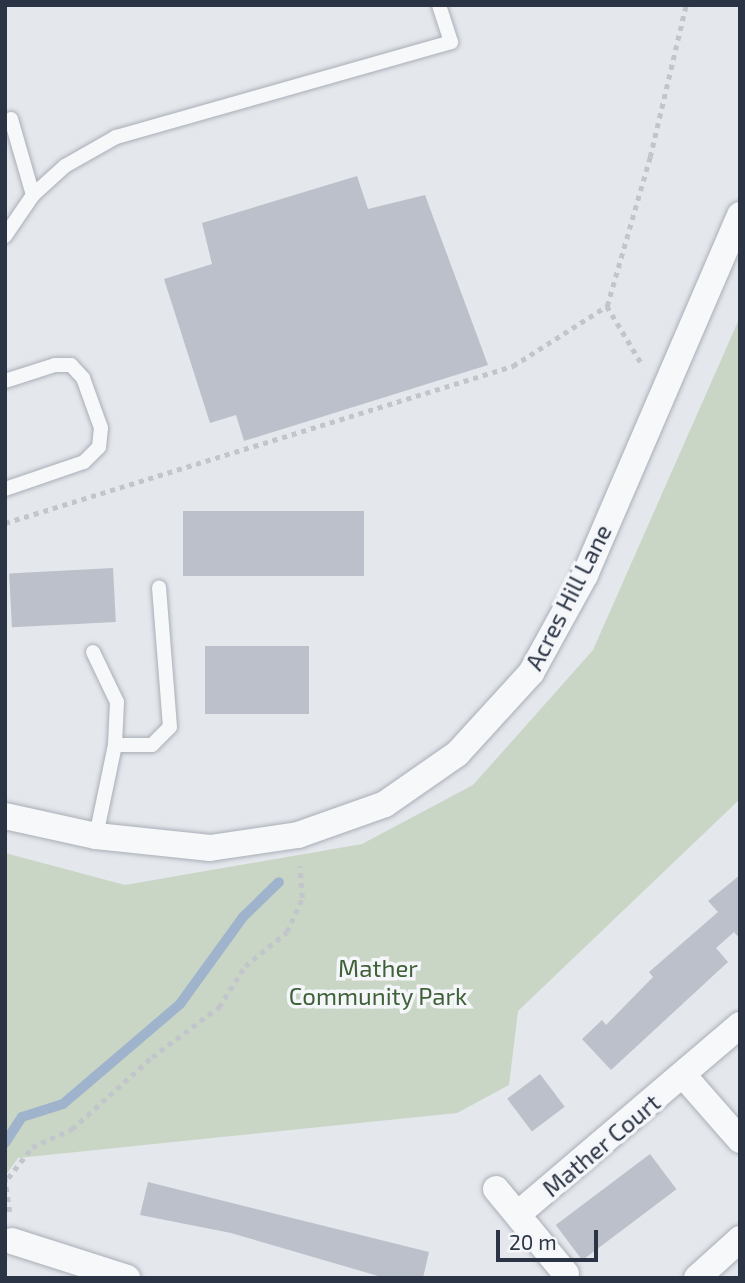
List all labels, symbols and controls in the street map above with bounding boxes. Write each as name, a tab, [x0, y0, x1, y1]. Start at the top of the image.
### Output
street label: Acres Hill Lane	[519, 519, 617, 675]
park label: Mather Community Park	[288, 954, 468, 1010]
street label: Mather Court	[536, 1087, 666, 1203]
scale bar	[500, 1216, 602, 1260]
text: 20 m	[509, 1229, 557, 1254]

